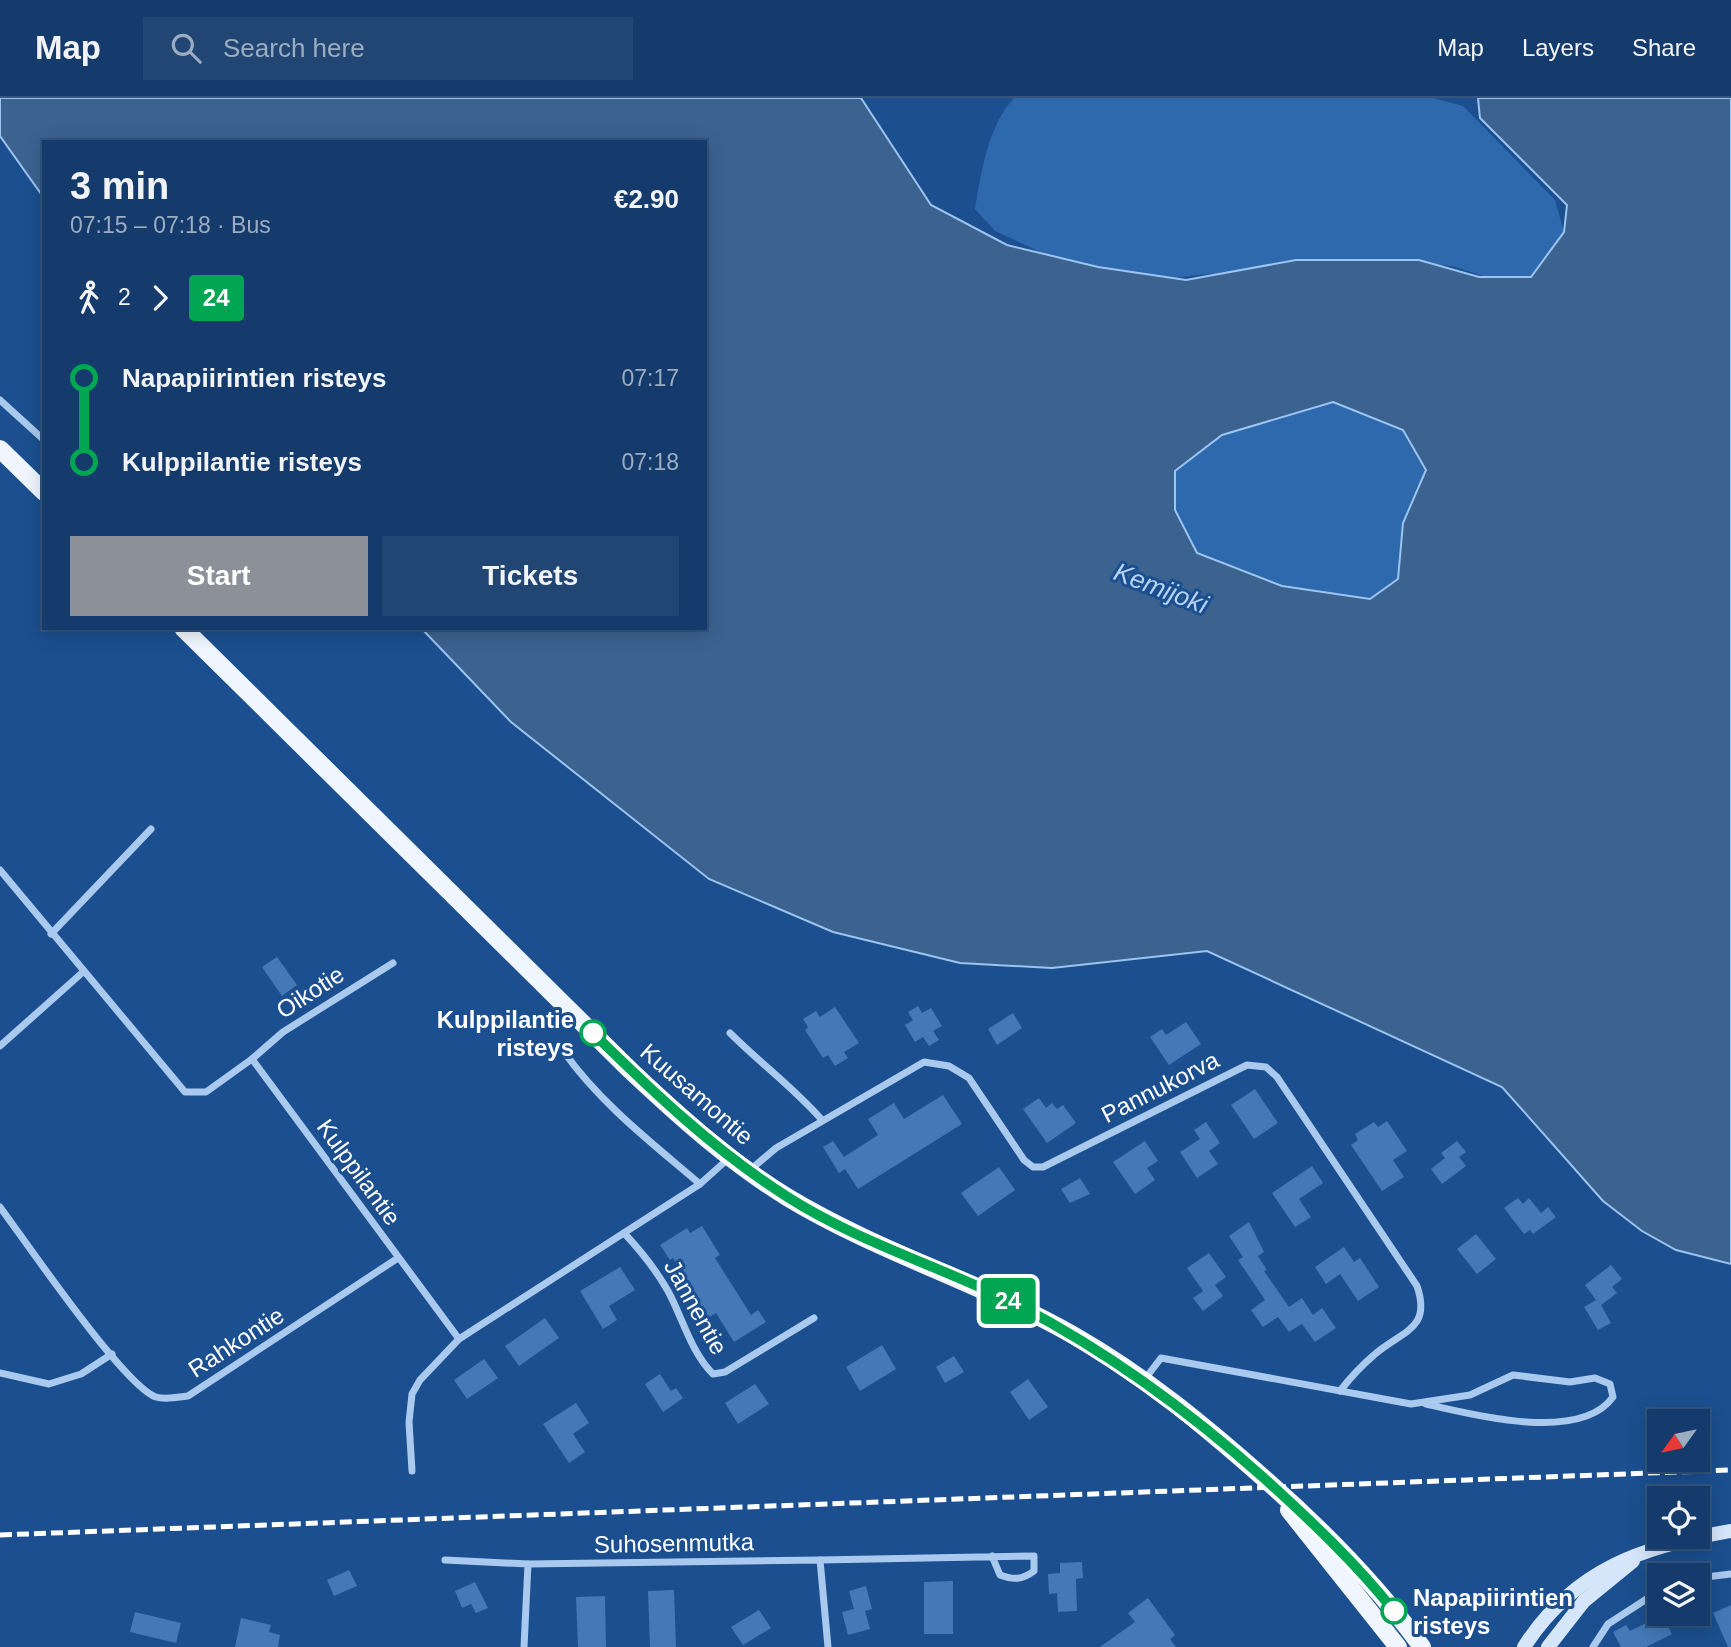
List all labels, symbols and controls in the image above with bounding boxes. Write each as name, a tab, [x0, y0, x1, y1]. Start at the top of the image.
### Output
search box	[143, 17, 633, 80]
text: Map	[35, 29, 101, 66]
icon: search	[167, 29, 205, 67]
text: Search here	[223, 33, 365, 63]
text: Map	[1437, 34, 1484, 61]
text: Layers	[1522, 34, 1594, 61]
text: Share	[1632, 34, 1696, 61]
text: 3 min	[70, 165, 169, 207]
text: €2.90	[614, 184, 679, 214]
text: 07:15 – 07:18 · Bus	[70, 212, 271, 238]
icon: walk	[70, 279, 108, 317]
icon: forward	[141, 279, 179, 317]
text: 2	[118, 284, 131, 310]
text: 24	[203, 284, 230, 311]
text: Napapiirintien risteys	[122, 363, 386, 393]
text: 07:17	[621, 365, 679, 391]
text: Kulppilantie risteys	[122, 447, 362, 477]
text: 07:18	[621, 449, 679, 475]
button: Start	[70, 536, 368, 616]
button: Tickets	[382, 536, 679, 616]
water label: Kemijoki	[1110, 556, 1213, 620]
street label: Oikotie	[271, 960, 349, 1024]
place label: Kulppilantie risteys	[437, 1006, 574, 1061]
marker: Kulppilantie risteys	[580, 1020, 606, 1046]
street label: Kuusamontie	[635, 1038, 759, 1150]
street label: Pannukorva	[1097, 1046, 1224, 1128]
street label: Kulppilantie	[312, 1114, 406, 1230]
street label: Jannentie	[659, 1255, 733, 1359]
line badge: 24	[976, 1278, 1040, 1324]
text: 24	[995, 1287, 1021, 1314]
street label: Rahkontie	[183, 1301, 289, 1383]
north arrow	[1647, 1409, 1710, 1472]
map controls	[1647, 1409, 1710, 1626]
button: locate	[1647, 1486, 1710, 1549]
street label: Suhosenmutka	[594, 1528, 755, 1558]
button: layers	[1647, 1563, 1710, 1626]
place label: Napapiirintien risteys	[1413, 1584, 1573, 1639]
marker: Napapiirintien risteys	[1381, 1598, 1407, 1624]

